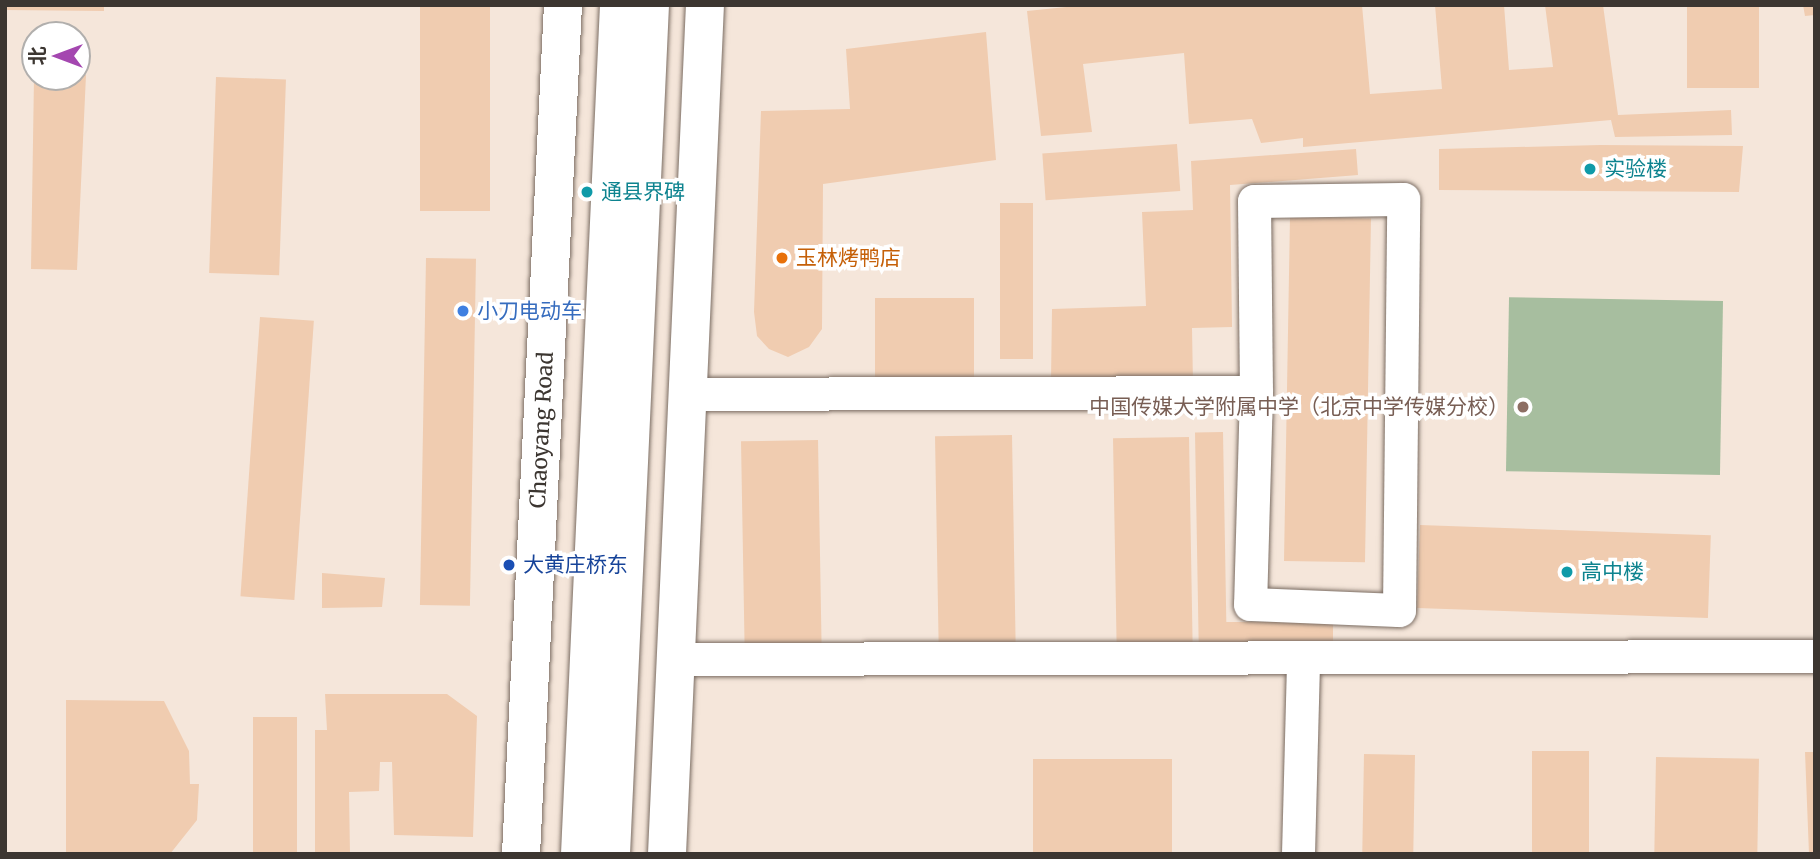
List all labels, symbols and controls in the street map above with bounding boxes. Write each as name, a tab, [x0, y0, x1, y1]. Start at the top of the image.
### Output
north arrow	[21, 21, 91, 91]
text: 北	[25, 47, 49, 66]
place label: 实验楼	[1604, 156, 1667, 182]
marker: 实验楼	[1582, 161, 1598, 177]
place label: 通县界碑	[601, 179, 685, 205]
marker: 通县界碑	[579, 184, 595, 200]
place label: 玉林烤鸭店	[796, 245, 901, 271]
marker: 玉林烤鸭店	[774, 250, 790, 266]
place label: 小刀电动车	[477, 298, 582, 324]
marker: 小刀电动车	[455, 303, 471, 319]
street label: Chaoyang Road	[525, 351, 559, 509]
place label: 中国传媒大学附属中学（北京中学传媒分校）	[1089, 394, 1509, 420]
marker: 中国传媒大学附属中学（北京中学传媒分校）	[1515, 399, 1531, 415]
place label: 大黄庄桥东	[523, 552, 628, 578]
marker: 大黄庄桥东	[501, 557, 517, 573]
place label: 高中楼	[1581, 559, 1644, 585]
marker: 高中楼	[1559, 564, 1575, 580]

